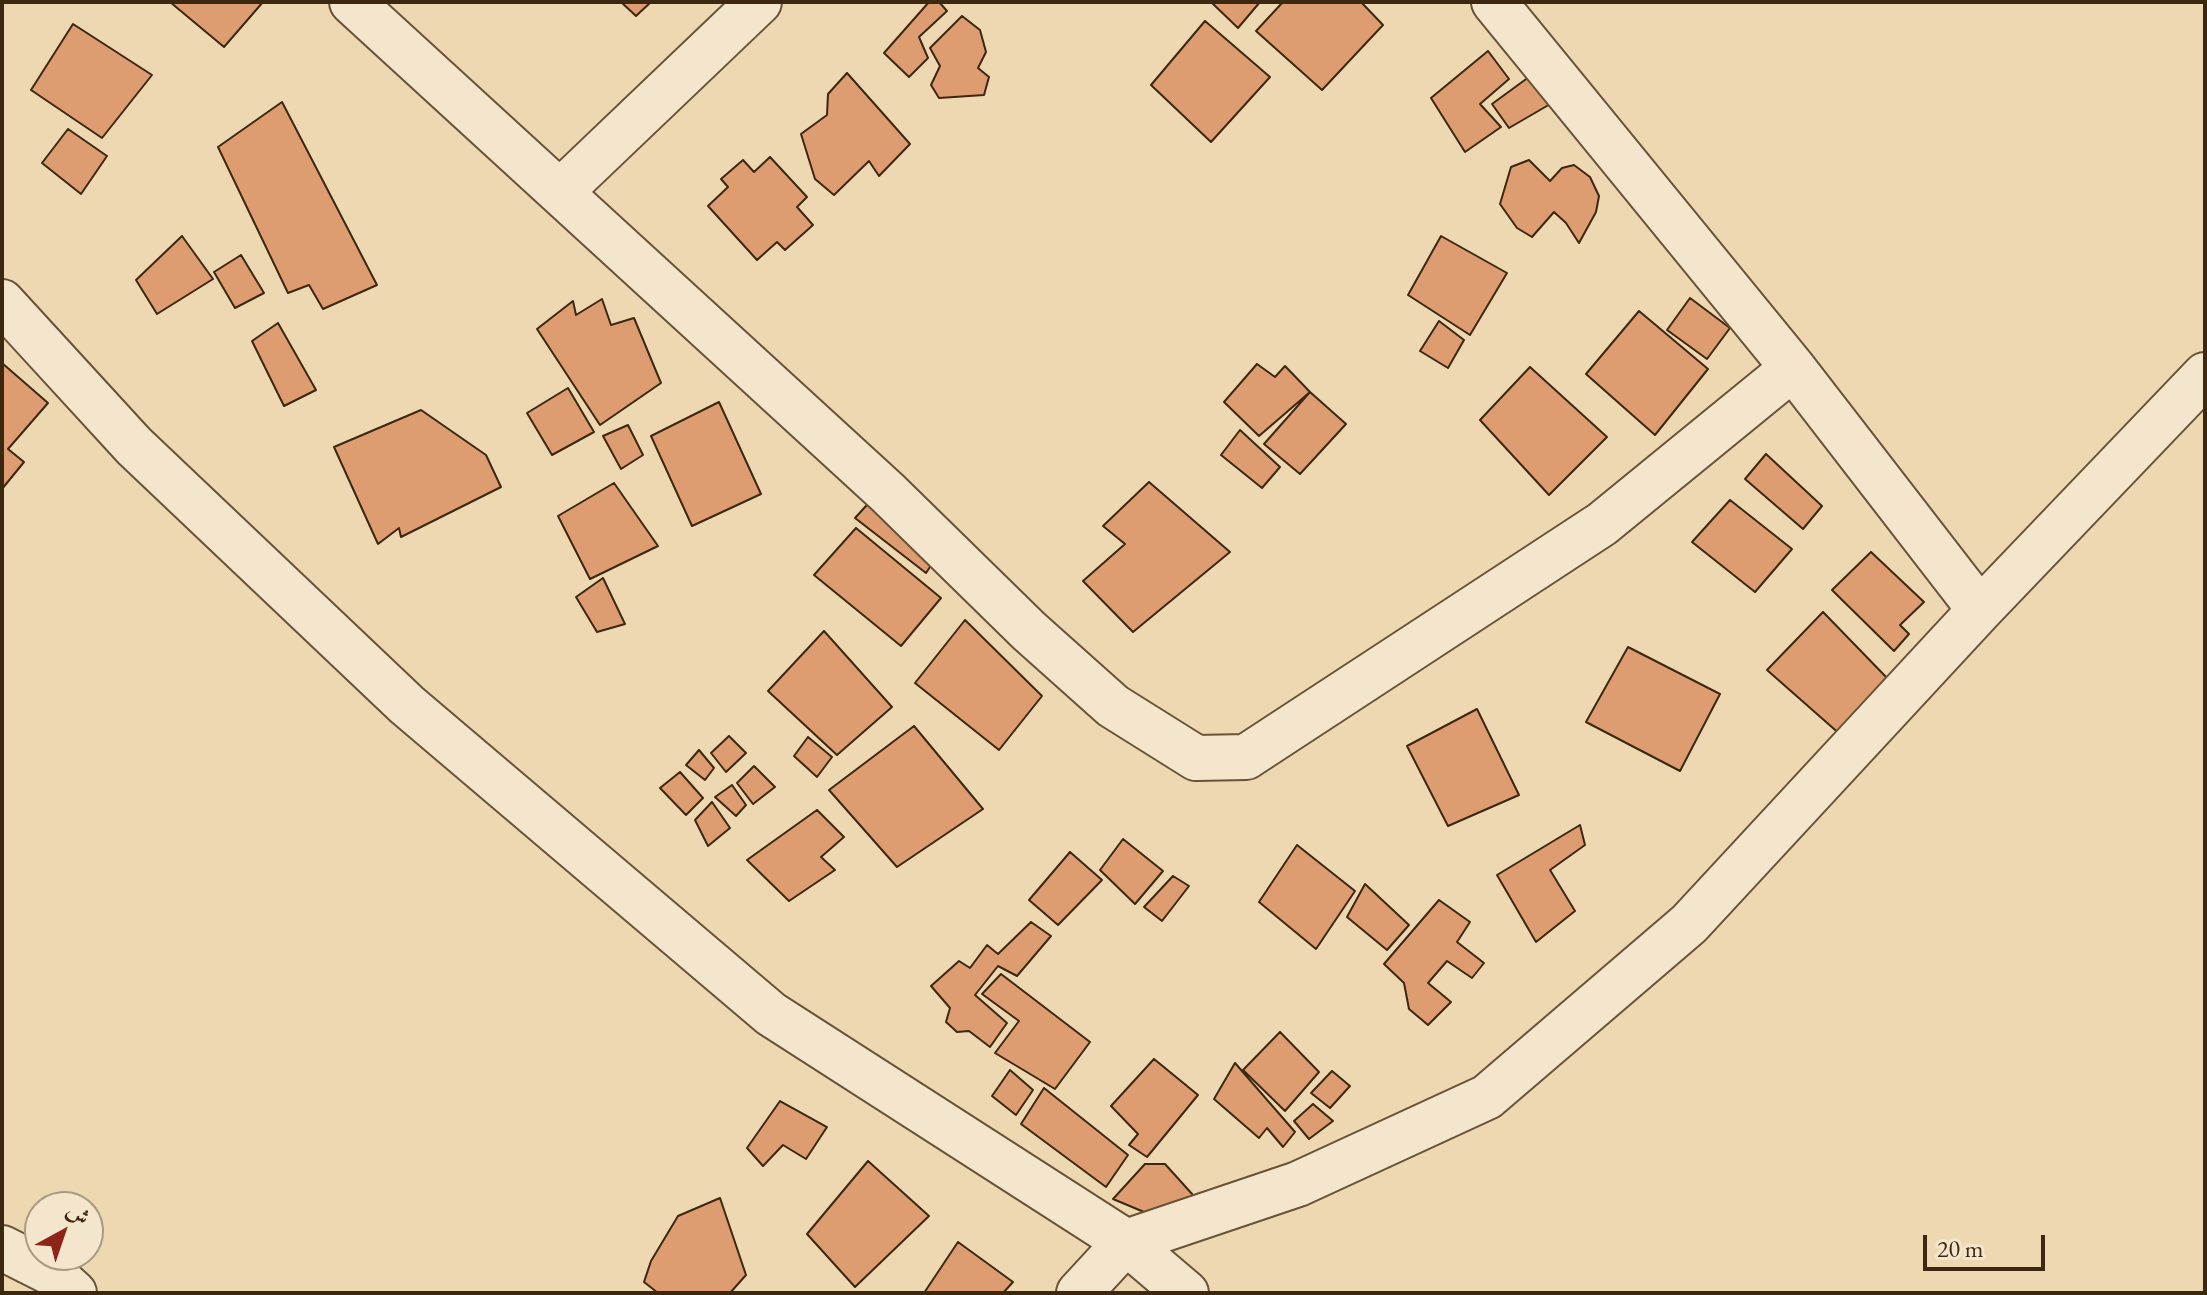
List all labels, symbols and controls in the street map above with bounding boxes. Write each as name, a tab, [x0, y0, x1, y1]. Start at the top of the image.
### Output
north arrow	[24, 1191, 104, 1271]
text: ش	[61, 1196, 96, 1232]
scale bar	[1927, 1219, 2049, 1269]
text: 20 m	[1937, 1233, 1984, 1264]

